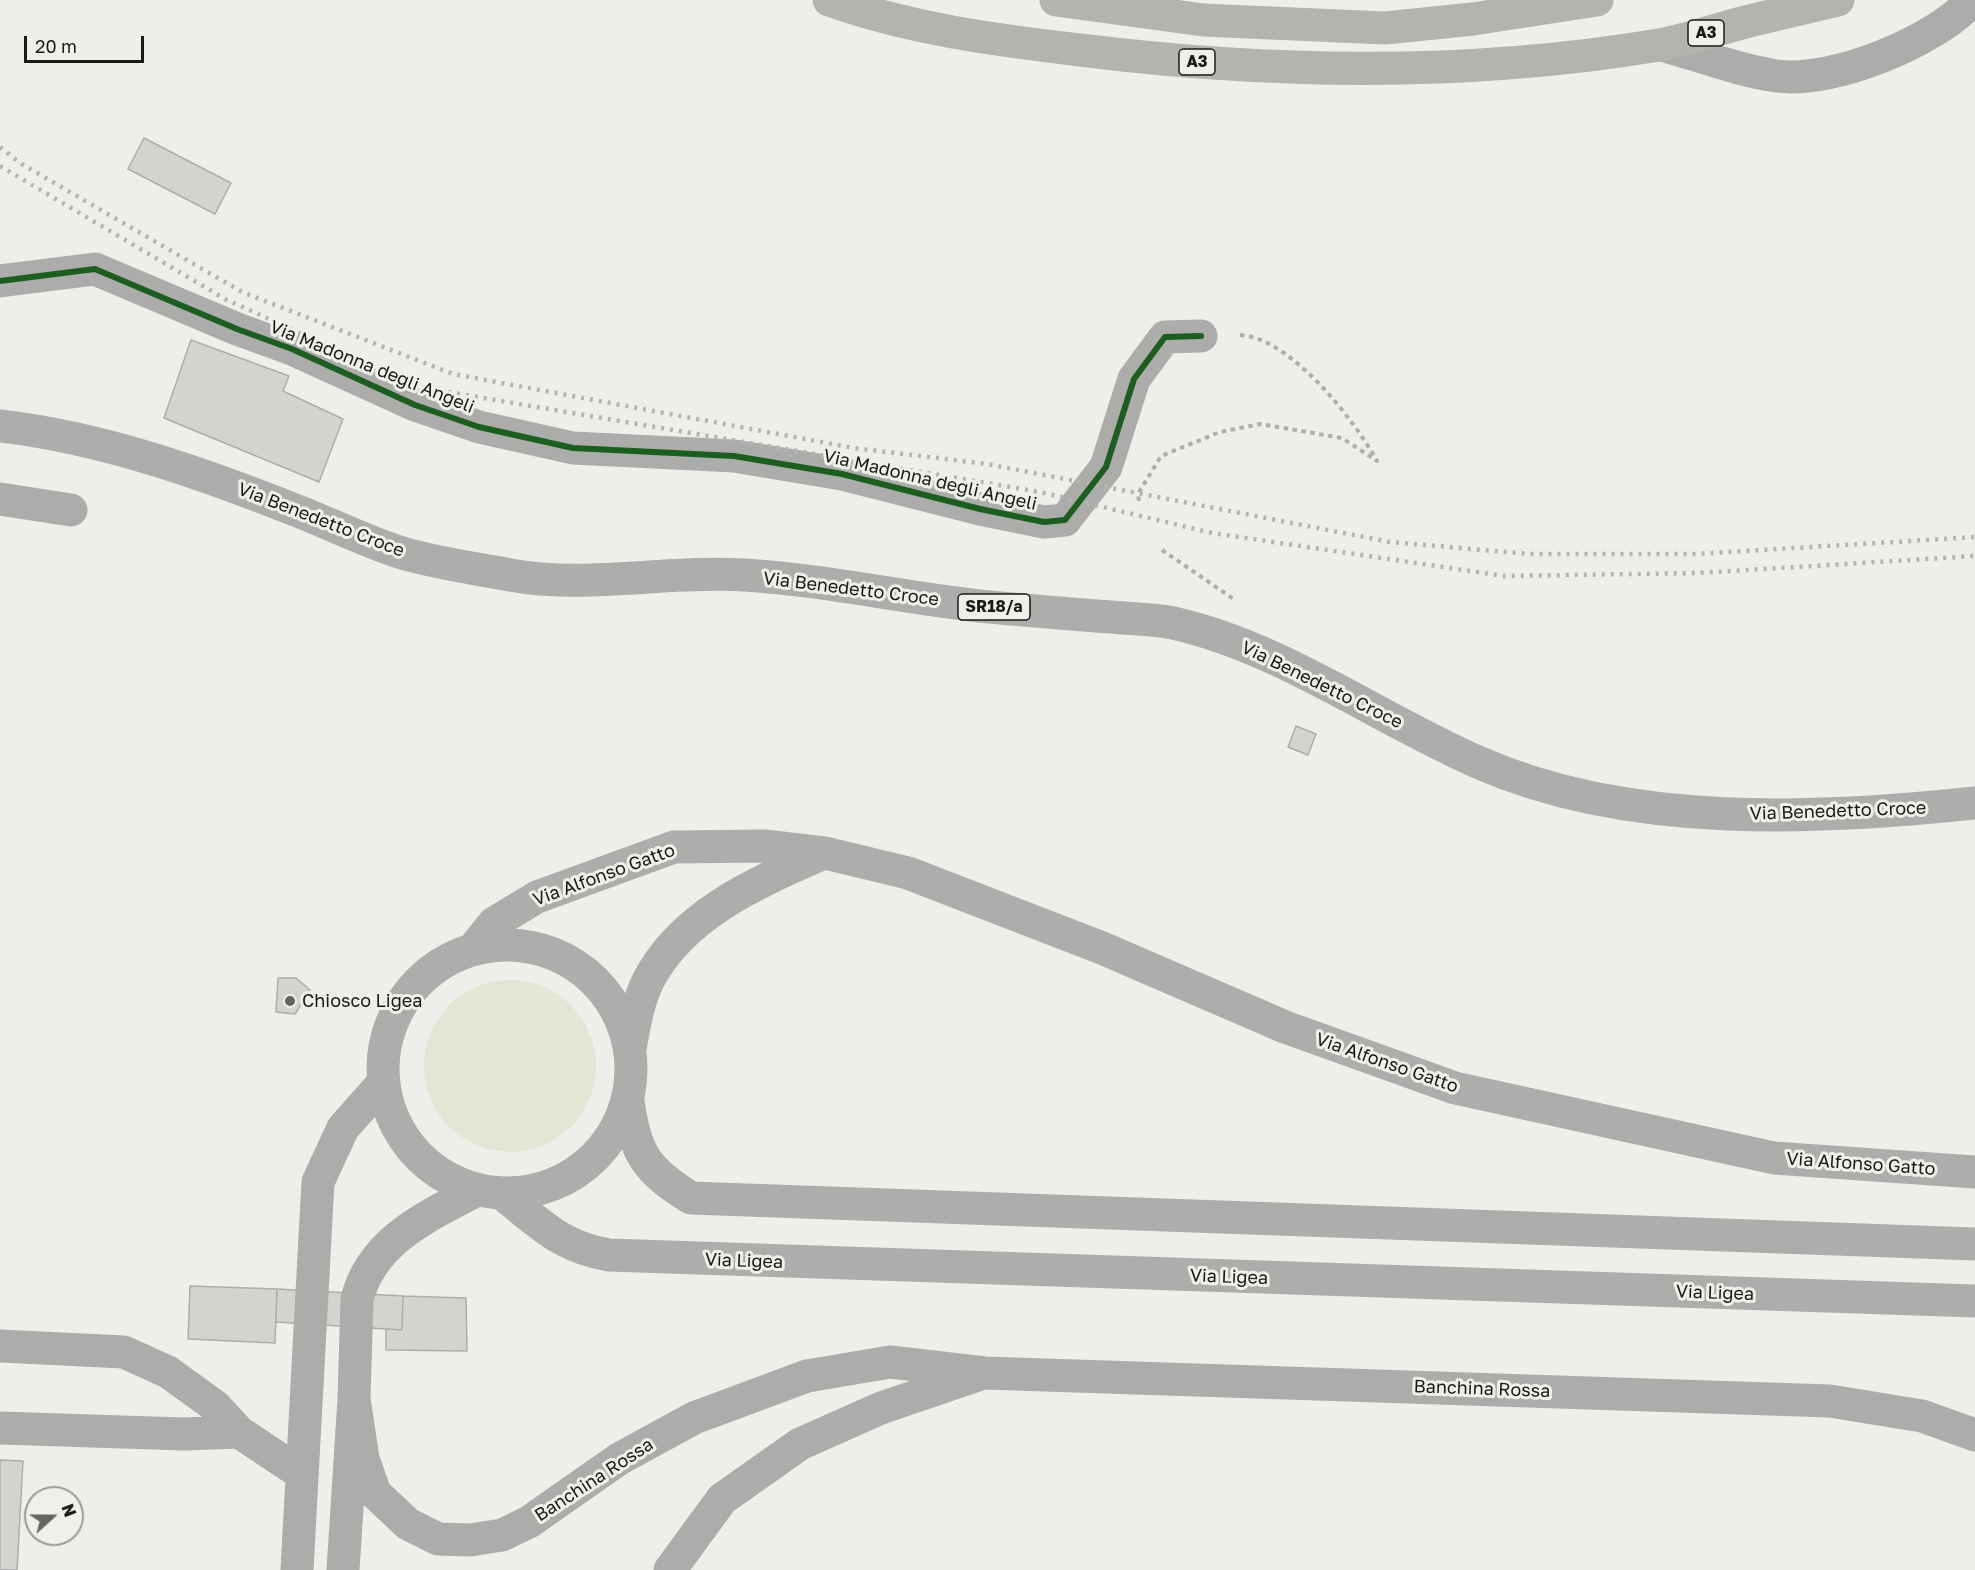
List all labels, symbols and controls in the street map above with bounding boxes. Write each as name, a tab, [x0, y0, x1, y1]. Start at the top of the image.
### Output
road number: A3	[1688, 20, 1724, 46]
scale bar	[27, 24, 147, 62]
text: 20 m	[35, 35, 77, 57]
road number: A3	[1179, 49, 1215, 75]
street label: Via Madonna degli Angeli	[267, 316, 477, 418]
street label: Via Madonna degli Angeli	[821, 445, 1039, 515]
street label: Via Benedetto Croce	[235, 478, 407, 562]
street label: Via Benedetto Croce	[762, 568, 940, 610]
road number: SR18/a	[958, 594, 1030, 620]
street label: Via Benedetto Croce	[1238, 637, 1406, 733]
street label: Via Benedetto Croce	[1749, 797, 1927, 825]
street label: Via Alfonso Gatto	[530, 839, 678, 911]
place label: Chiosco Ligea	[302, 990, 422, 1012]
marker: Chiosco Ligea	[283, 994, 297, 1008]
street label: Via Alfonso Gatto	[1313, 1028, 1461, 1098]
street label: Via Alfonso Gatto	[1786, 1148, 1936, 1180]
street label: Via Ligea	[704, 1249, 784, 1273]
street label: Via Ligea	[1189, 1265, 1269, 1289]
street label: Via Ligea	[1675, 1281, 1755, 1305]
street label: Banchina Rossa	[1413, 1376, 1551, 1402]
street label: Banchina Rossa	[531, 1434, 657, 1526]
north arrow	[24, 1486, 84, 1546]
text: N	[57, 1501, 80, 1520]

